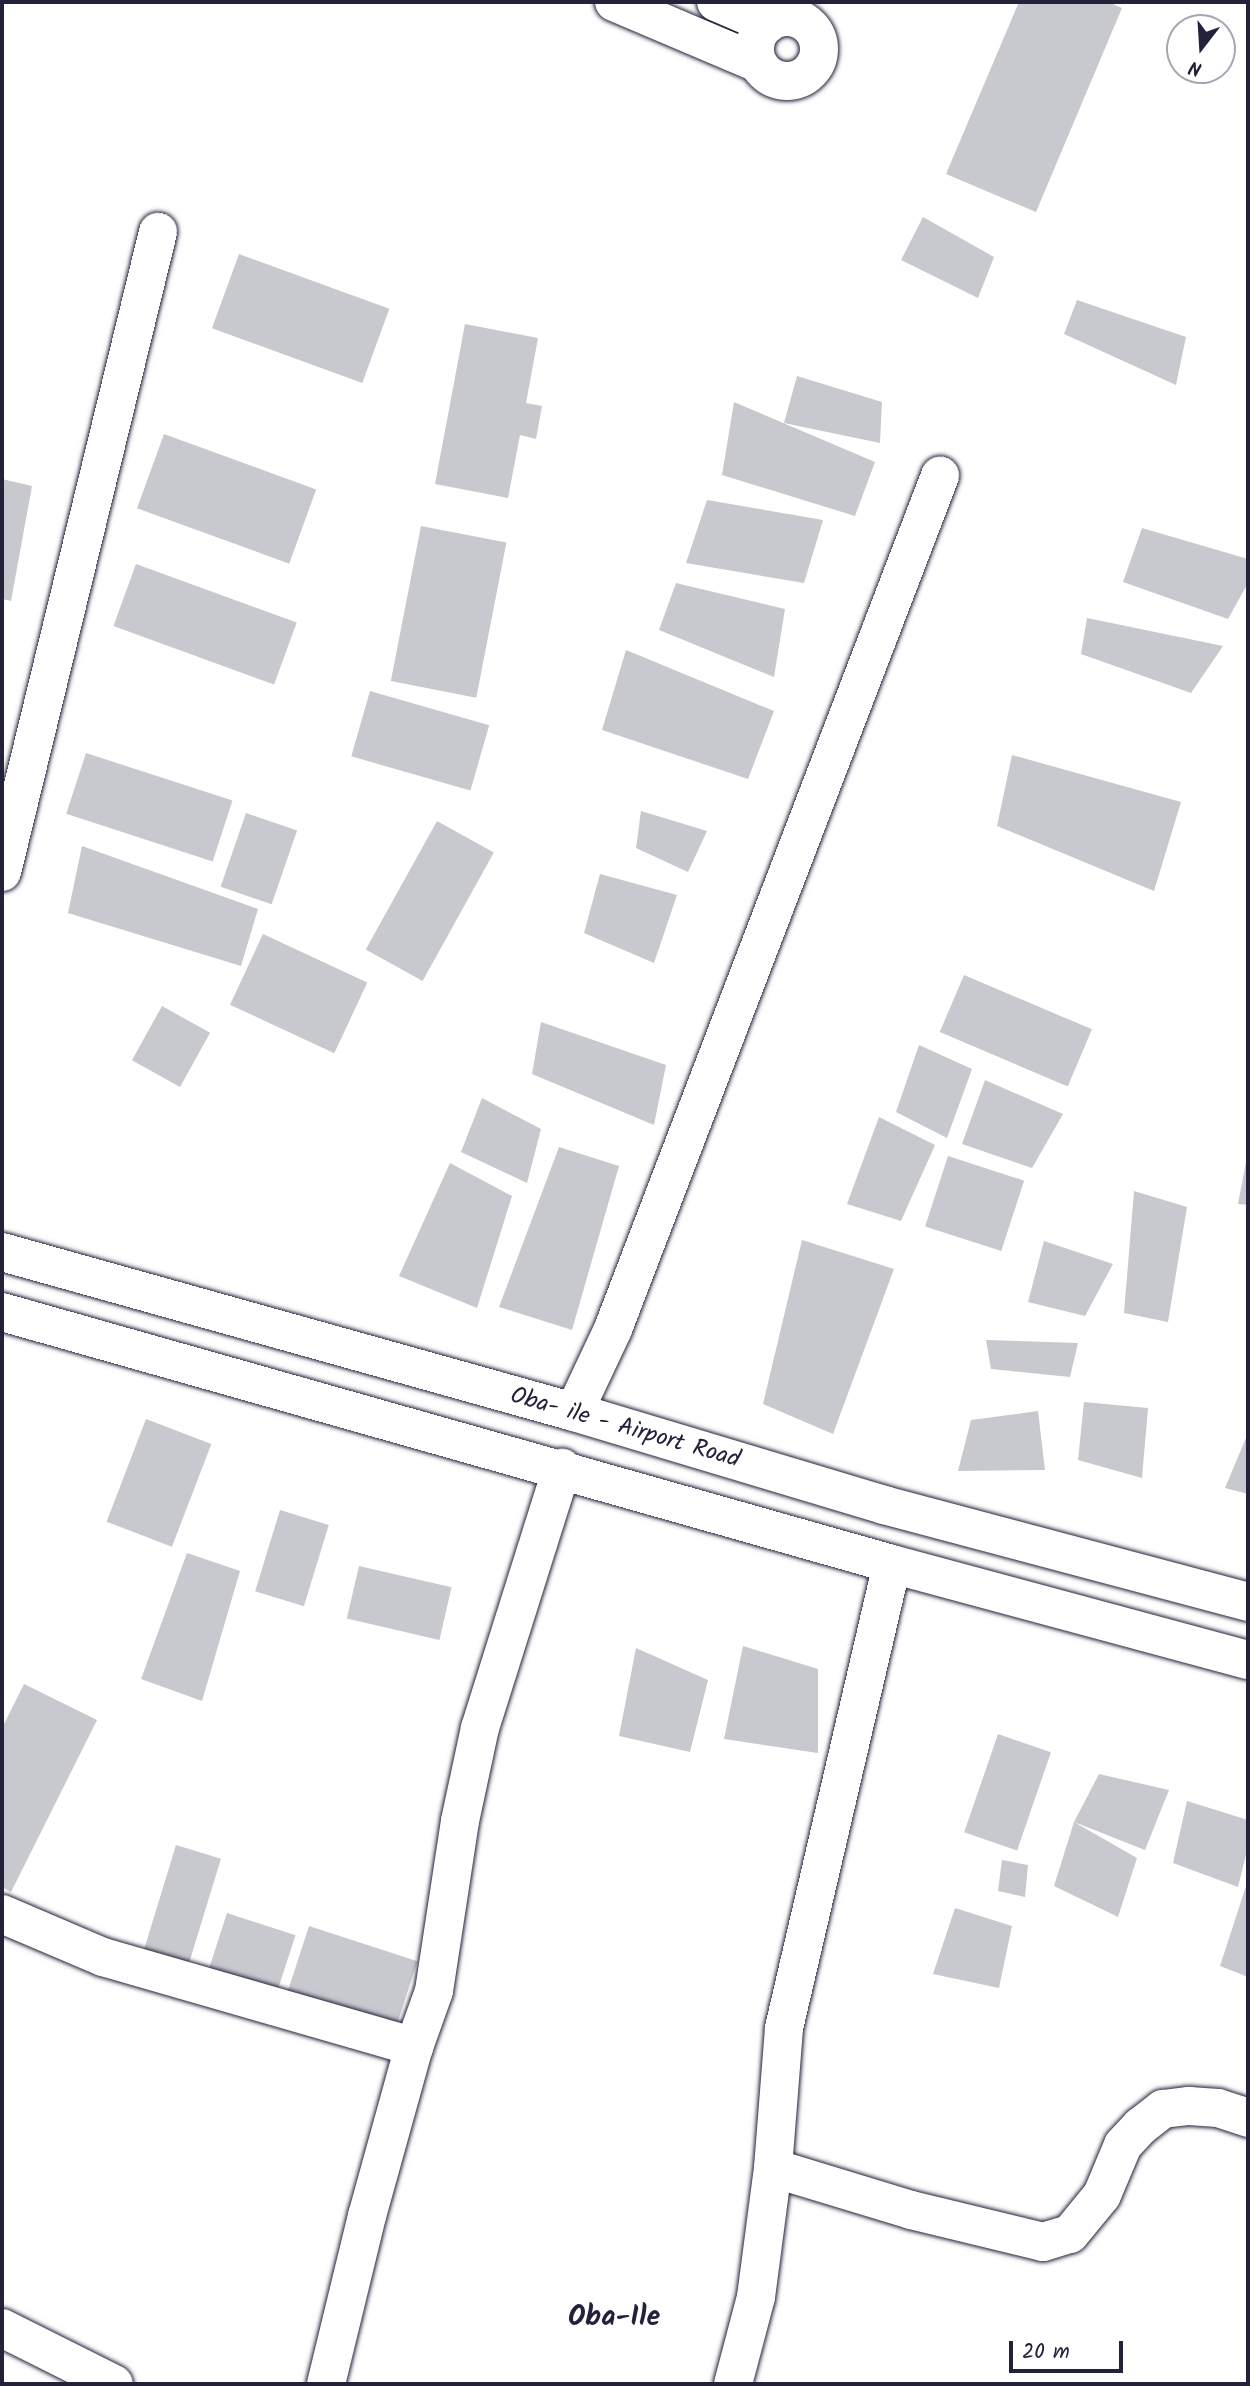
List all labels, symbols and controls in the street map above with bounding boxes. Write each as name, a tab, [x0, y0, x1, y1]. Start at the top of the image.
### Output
north arrow	[1166, 14, 1236, 84]
text: N	[1185, 51, 1206, 83]
street label: Oba- ile - Airport Road	[507, 1381, 743, 1475]
district label: Oba-Ile	[568, 2301, 660, 2335]
scale bar	[1012, 2326, 1126, 2370]
text: 20 m	[1022, 2336, 1070, 2369]

